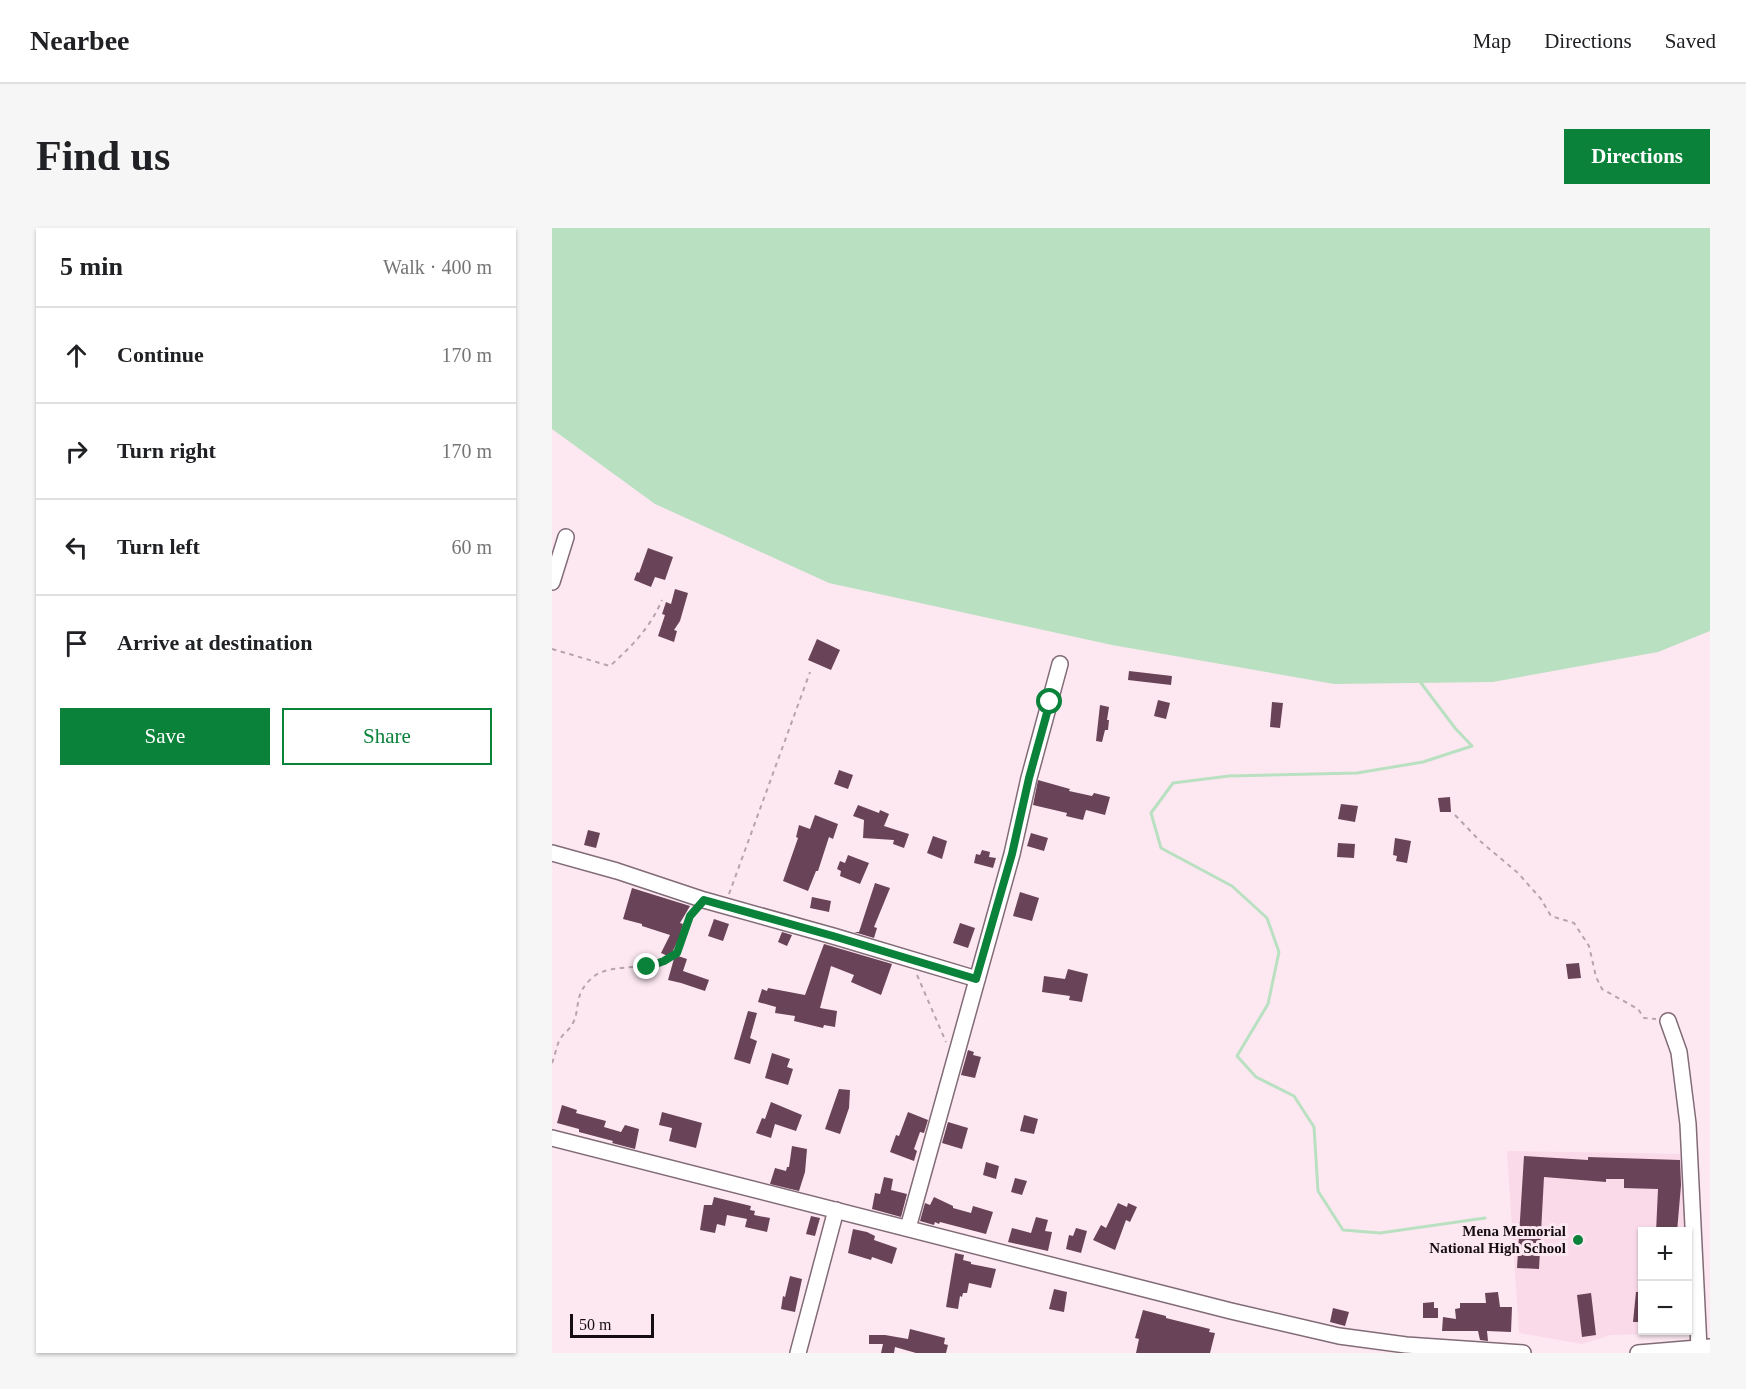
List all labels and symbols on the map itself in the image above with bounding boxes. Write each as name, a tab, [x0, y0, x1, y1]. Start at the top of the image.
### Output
route start	[1036, 688, 1062, 714]
route end	[633, 953, 659, 979]
place label: Mena Memorial National High School	[1429, 1223, 1566, 1256]
marker: Mena Memorial National High School	[1571, 1233, 1585, 1247]
scale bar	[570, 1311, 654, 1338]

